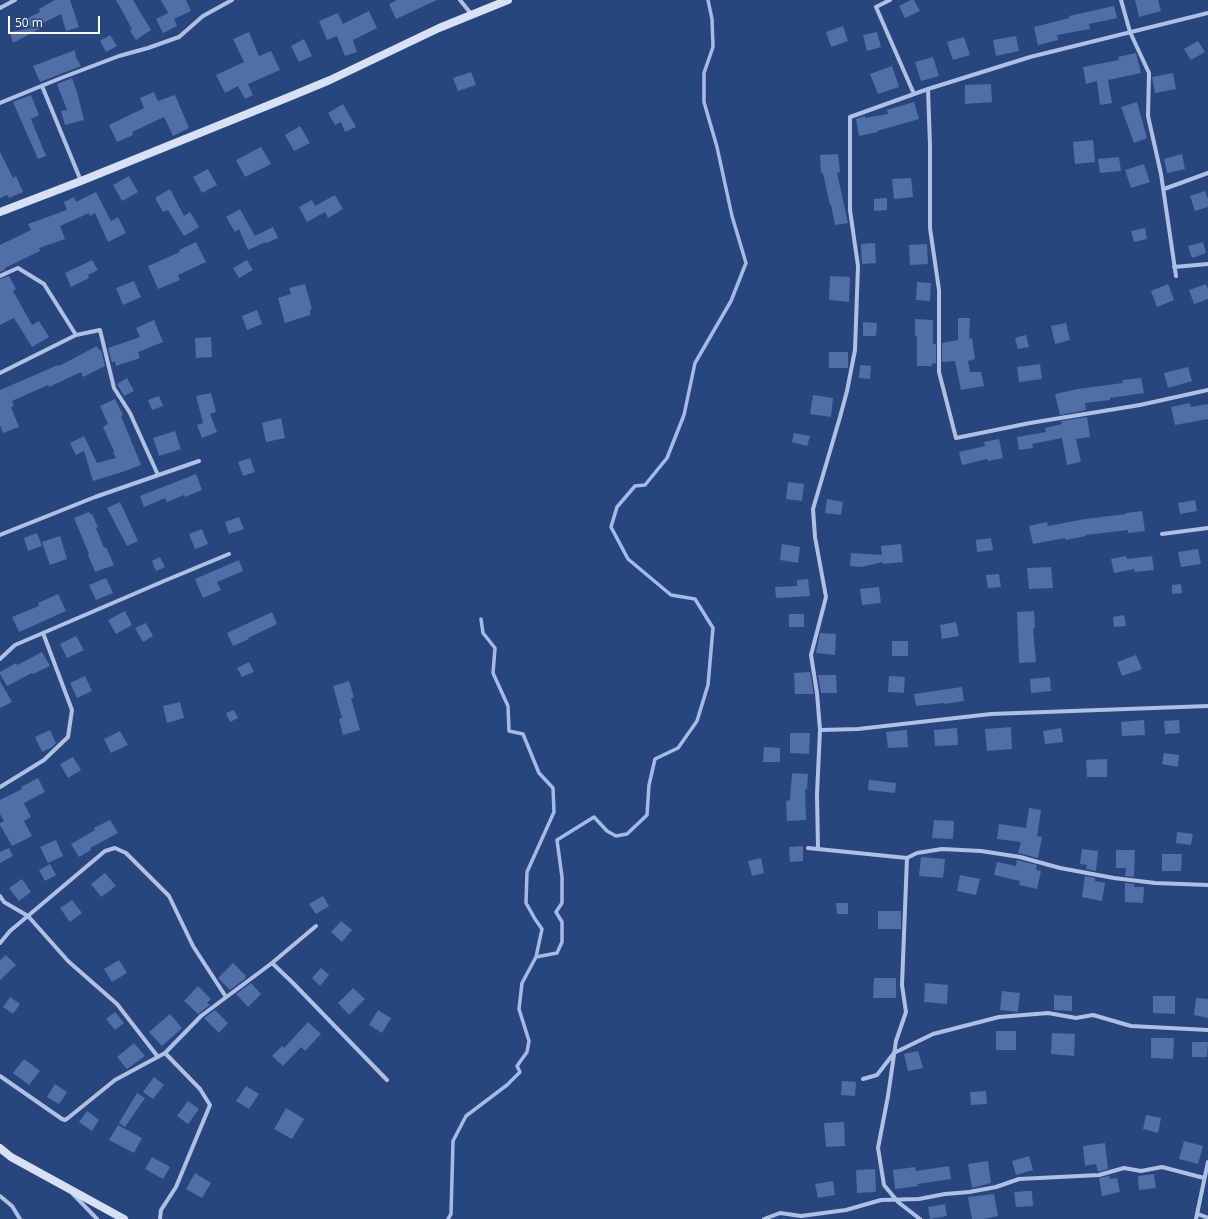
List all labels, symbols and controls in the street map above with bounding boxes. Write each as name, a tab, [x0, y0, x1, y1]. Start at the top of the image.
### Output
scale bar	[10, 8, 102, 34]
text: 50 m	[15, 14, 43, 31]

